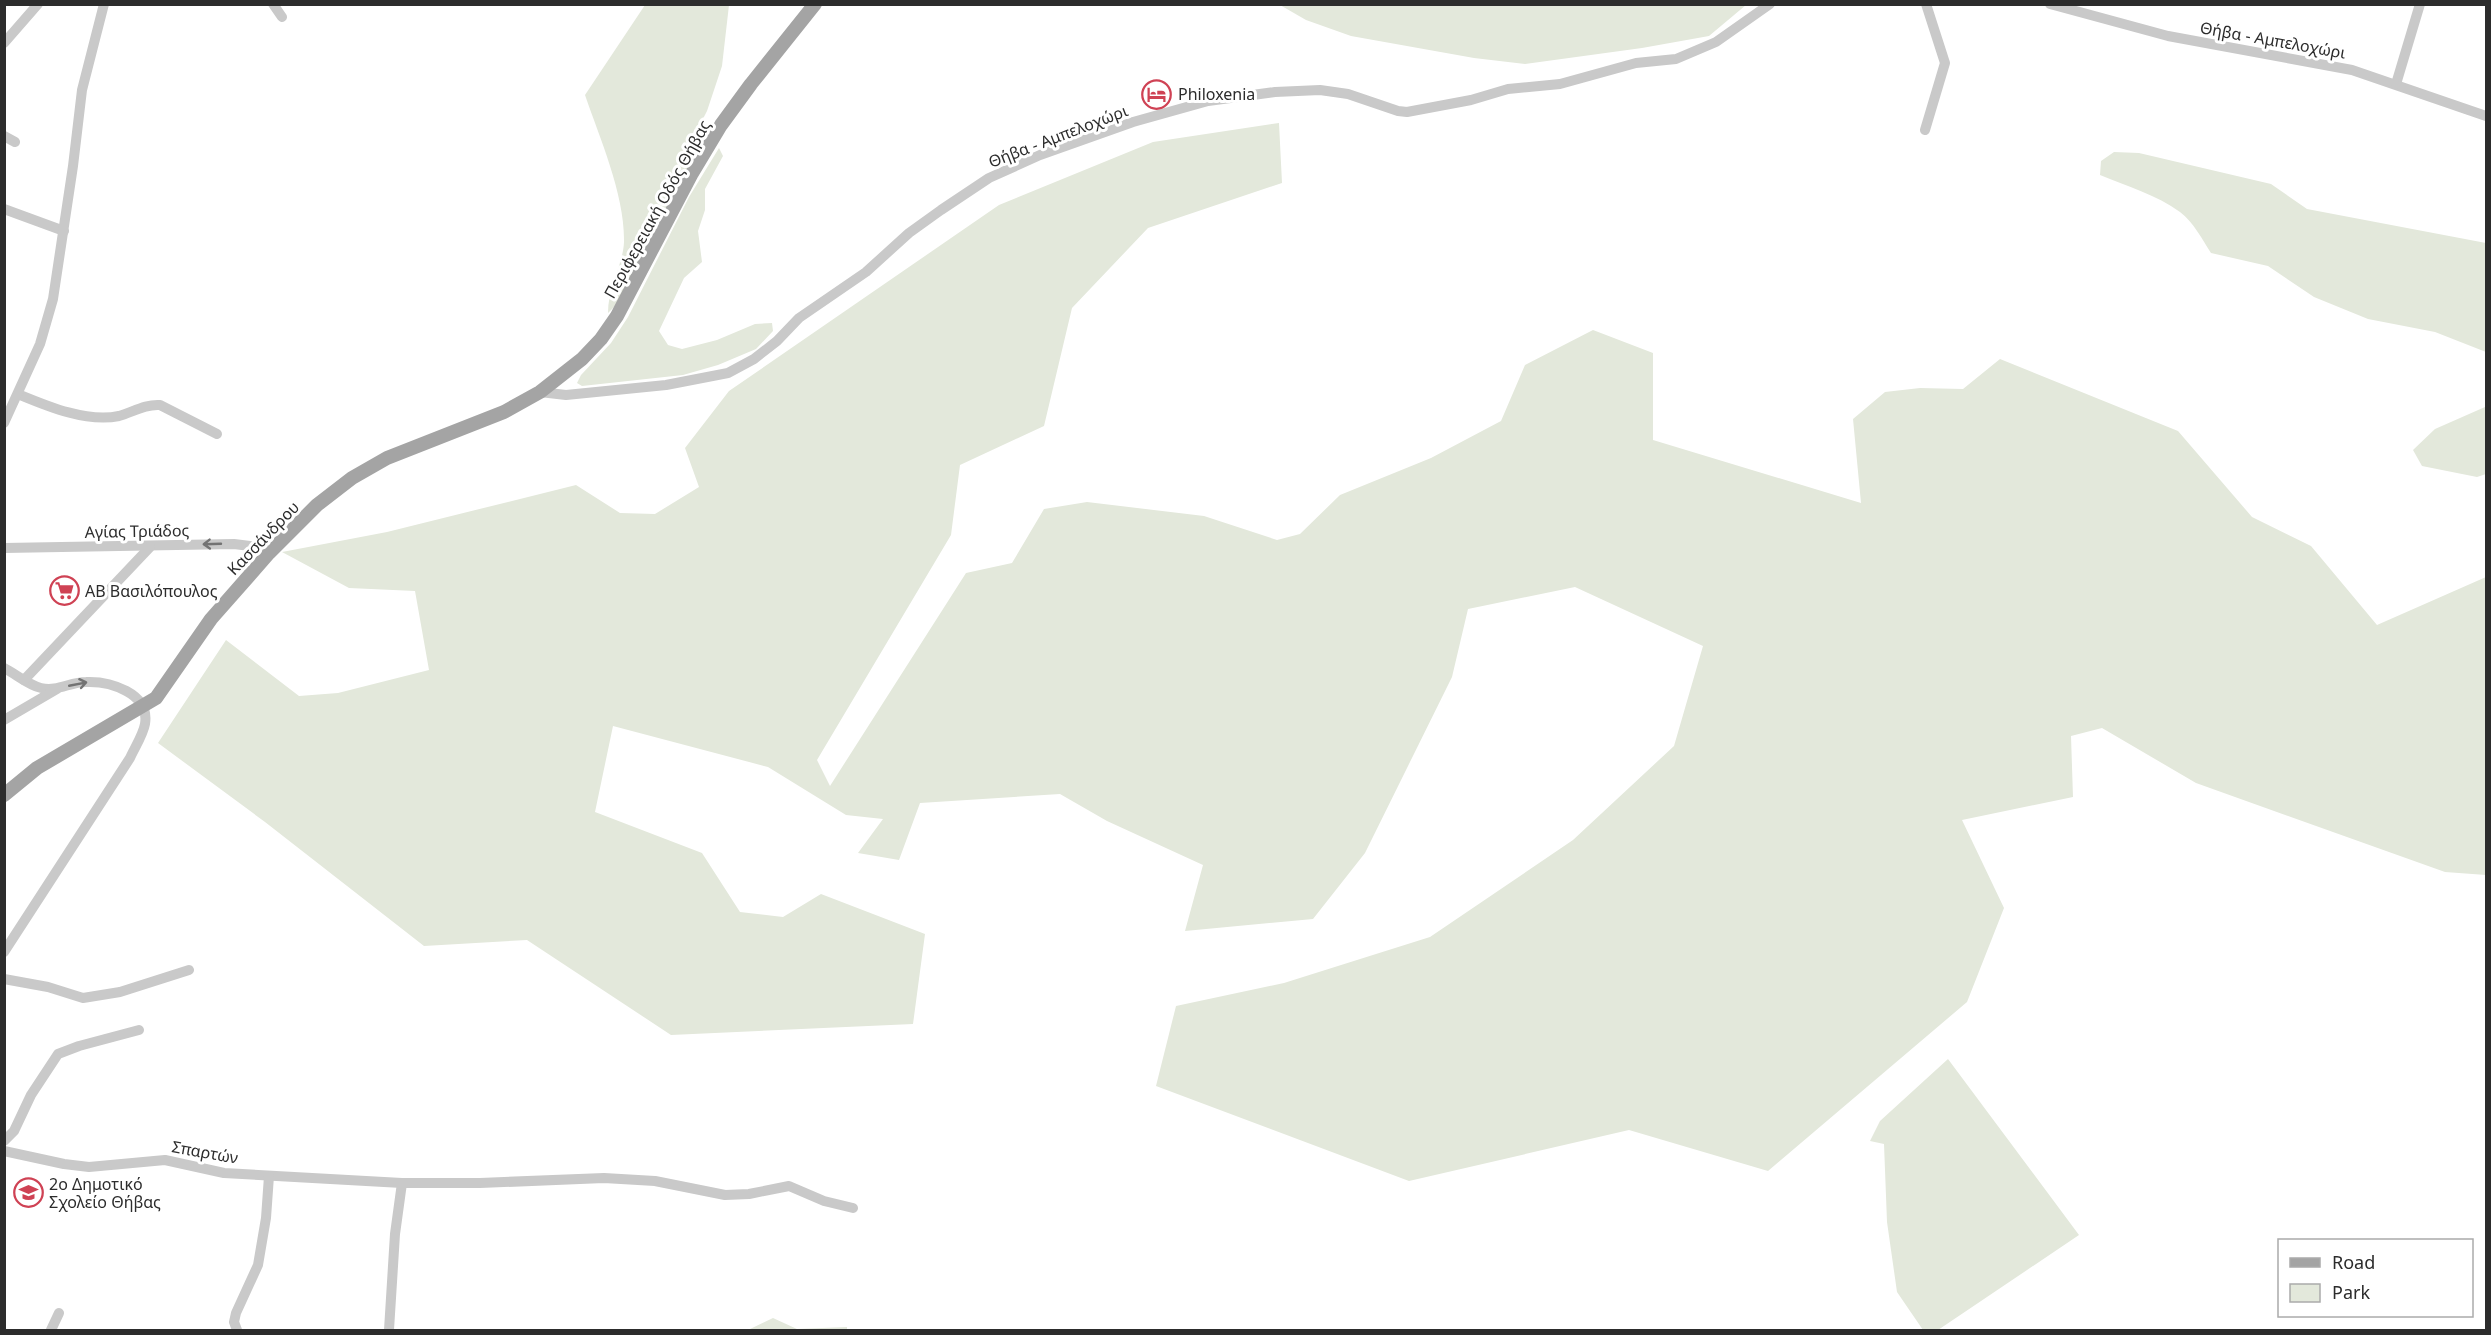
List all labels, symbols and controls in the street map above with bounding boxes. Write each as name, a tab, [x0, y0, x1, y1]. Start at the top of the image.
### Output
street label: Θήβα - Αμπελοχώρι	[2198, 16, 2348, 64]
hotel icon: Philoxenia	[1141, 78, 1173, 110]
place label: Philoxenia	[1178, 83, 1255, 105]
street label: Θήβα - Αμπελοχώρι	[985, 99, 1131, 173]
street label: Περιφερειακή Οδός Θήβας	[599, 116, 715, 302]
street label: Κασσάνδρου	[222, 496, 304, 580]
street label: Αγίας Τριάδος	[85, 519, 190, 543]
one-way arrow	[202, 539, 222, 550]
supermarket icon: ΑΒ Βασιλόπουλος	[48, 575, 80, 607]
place label: ΑΒ Βασιλόπουλος	[85, 580, 218, 602]
one-way arrow	[68, 678, 87, 689]
street label: Σπαρτών	[170, 1135, 240, 1169]
place label: 2ο Δημοτικό Σχολείο Θήβας	[49, 1173, 161, 1213]
school or university icon: 2ο Δημοτικό Σχολείο Θήβας	[12, 1177, 44, 1209]
legend	[2278, 1239, 2473, 1317]
text: Road	[2332, 1250, 2375, 1274]
text: Park	[2332, 1280, 2370, 1304]

